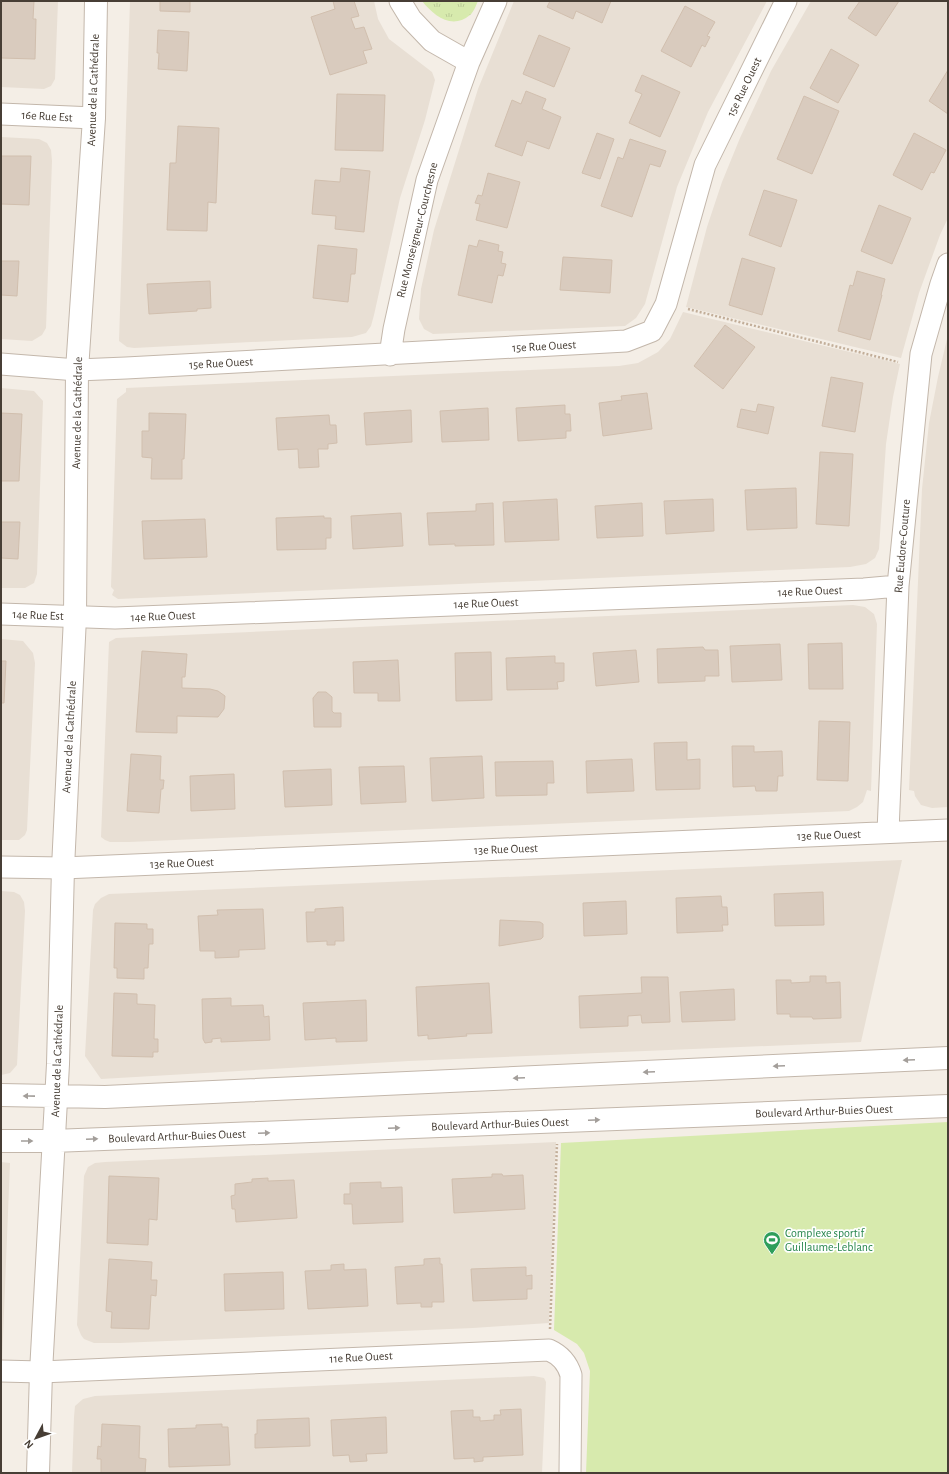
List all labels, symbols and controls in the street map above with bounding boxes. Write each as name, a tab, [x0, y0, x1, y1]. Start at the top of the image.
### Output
street label: Avenue de la Cathédrale	[85, 34, 101, 146]
street label: 15e Rue Ouest	[725, 55, 764, 118]
street label: 16e Rue Est	[21, 109, 73, 123]
street label: Rue Monseigneur-Courchesne	[394, 161, 440, 299]
street label: 15e Rue Ouest	[512, 338, 577, 354]
street label: 15e Rue Ouest	[189, 355, 254, 371]
street label: Avenue de la Cathédrale	[70, 357, 84, 469]
street label: Rue Eudore-Couture	[892, 499, 912, 593]
street label: 14e Rue Ouest	[777, 584, 843, 598]
street label: 14e Rue Ouest	[453, 596, 519, 610]
street label: 14e Rue Est	[12, 608, 64, 622]
street label: 14e Rue Ouest	[130, 609, 196, 623]
street label: Avenue de la Cathédrale	[60, 680, 78, 794]
street label: 13e Rue Ouest	[797, 828, 861, 842]
street label: 13e Rue Ouest	[474, 842, 538, 856]
street label: 13e Rue Ouest	[150, 856, 214, 870]
street label: Avenue de la Cathédrale	[49, 1005, 65, 1117]
one-way arrow	[903, 1057, 915, 1064]
one-way arrow	[772, 1063, 785, 1069]
one-way arrow	[642, 1069, 655, 1075]
one-way arrow	[512, 1075, 525, 1081]
one-way arrow	[22, 1093, 35, 1099]
street label: Boulevard Arthur-Buies Ouest	[755, 1103, 893, 1119]
street label: Boulevard Arthur-Buies Ouest	[431, 1116, 569, 1132]
one-way arrow	[588, 1117, 601, 1123]
one-way arrow	[388, 1124, 400, 1131]
street label: Boulevard Arthur-Buies Ouest	[108, 1128, 246, 1144]
one-way arrow	[258, 1129, 270, 1136]
one-way arrow	[86, 1136, 98, 1143]
one-way arrow	[21, 1138, 34, 1144]
place label: Complexe sportif Guillaume-Leblanc	[785, 1227, 873, 1253]
sports icon: Complexe sportif Guillaume-Leblanc	[762, 1230, 782, 1255]
street label: 11e Rue Ouest	[329, 1349, 393, 1365]
north arrow	[16, 1418, 56, 1458]
text: N	[22, 1438, 35, 1451]

